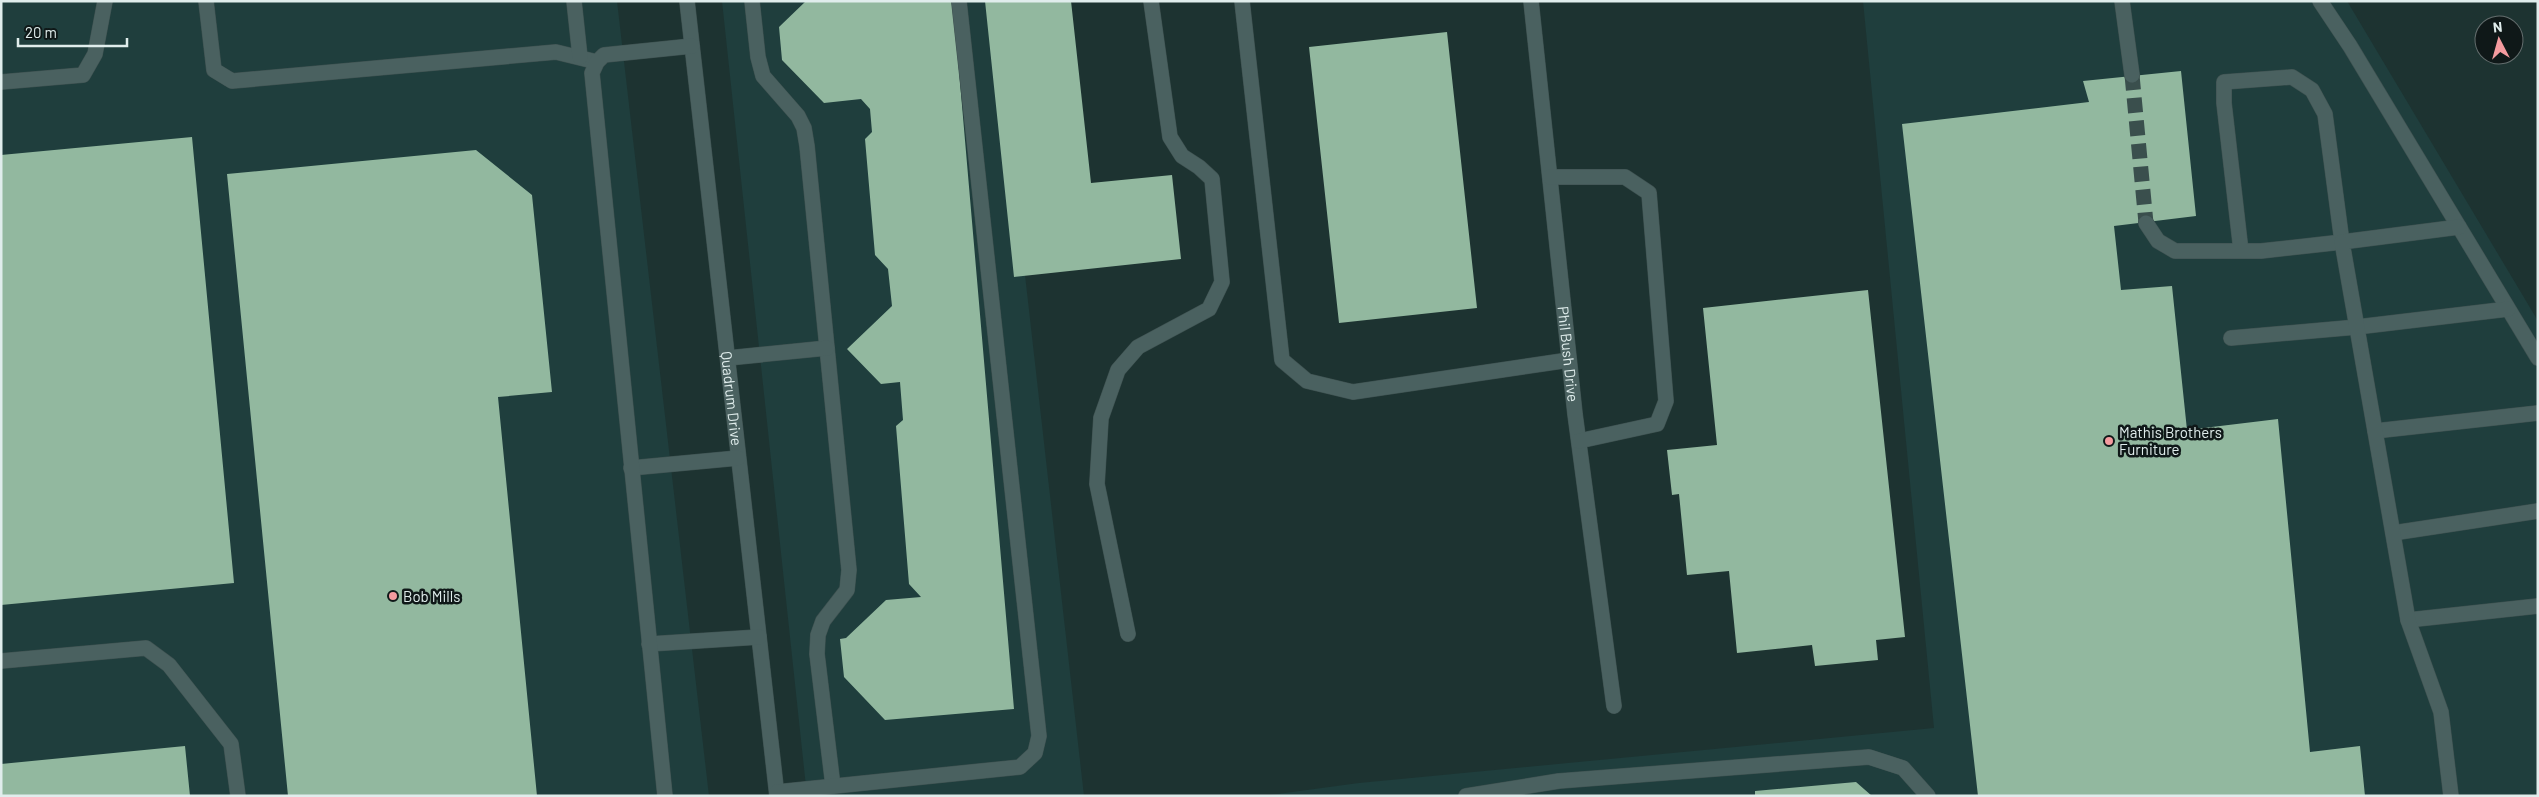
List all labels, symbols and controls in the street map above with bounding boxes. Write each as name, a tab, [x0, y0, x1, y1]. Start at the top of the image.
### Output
scale bar	[18, 15, 126, 47]
north arrow	[2474, 15, 2524, 65]
text: N	[2492, 18, 2503, 36]
text: 20 m	[25, 23, 57, 41]
street label: Phil Bush Drive	[1555, 305, 1583, 403]
street label: Quadrum Drive	[718, 350, 746, 447]
place label: Mathis Brothers Furniture	[2119, 423, 2222, 458]
marker: Mathis Brothers Furniture	[2103, 435, 2115, 447]
place label: Bob Mills	[403, 587, 460, 605]
marker: Bob Mills	[387, 590, 399, 602]

